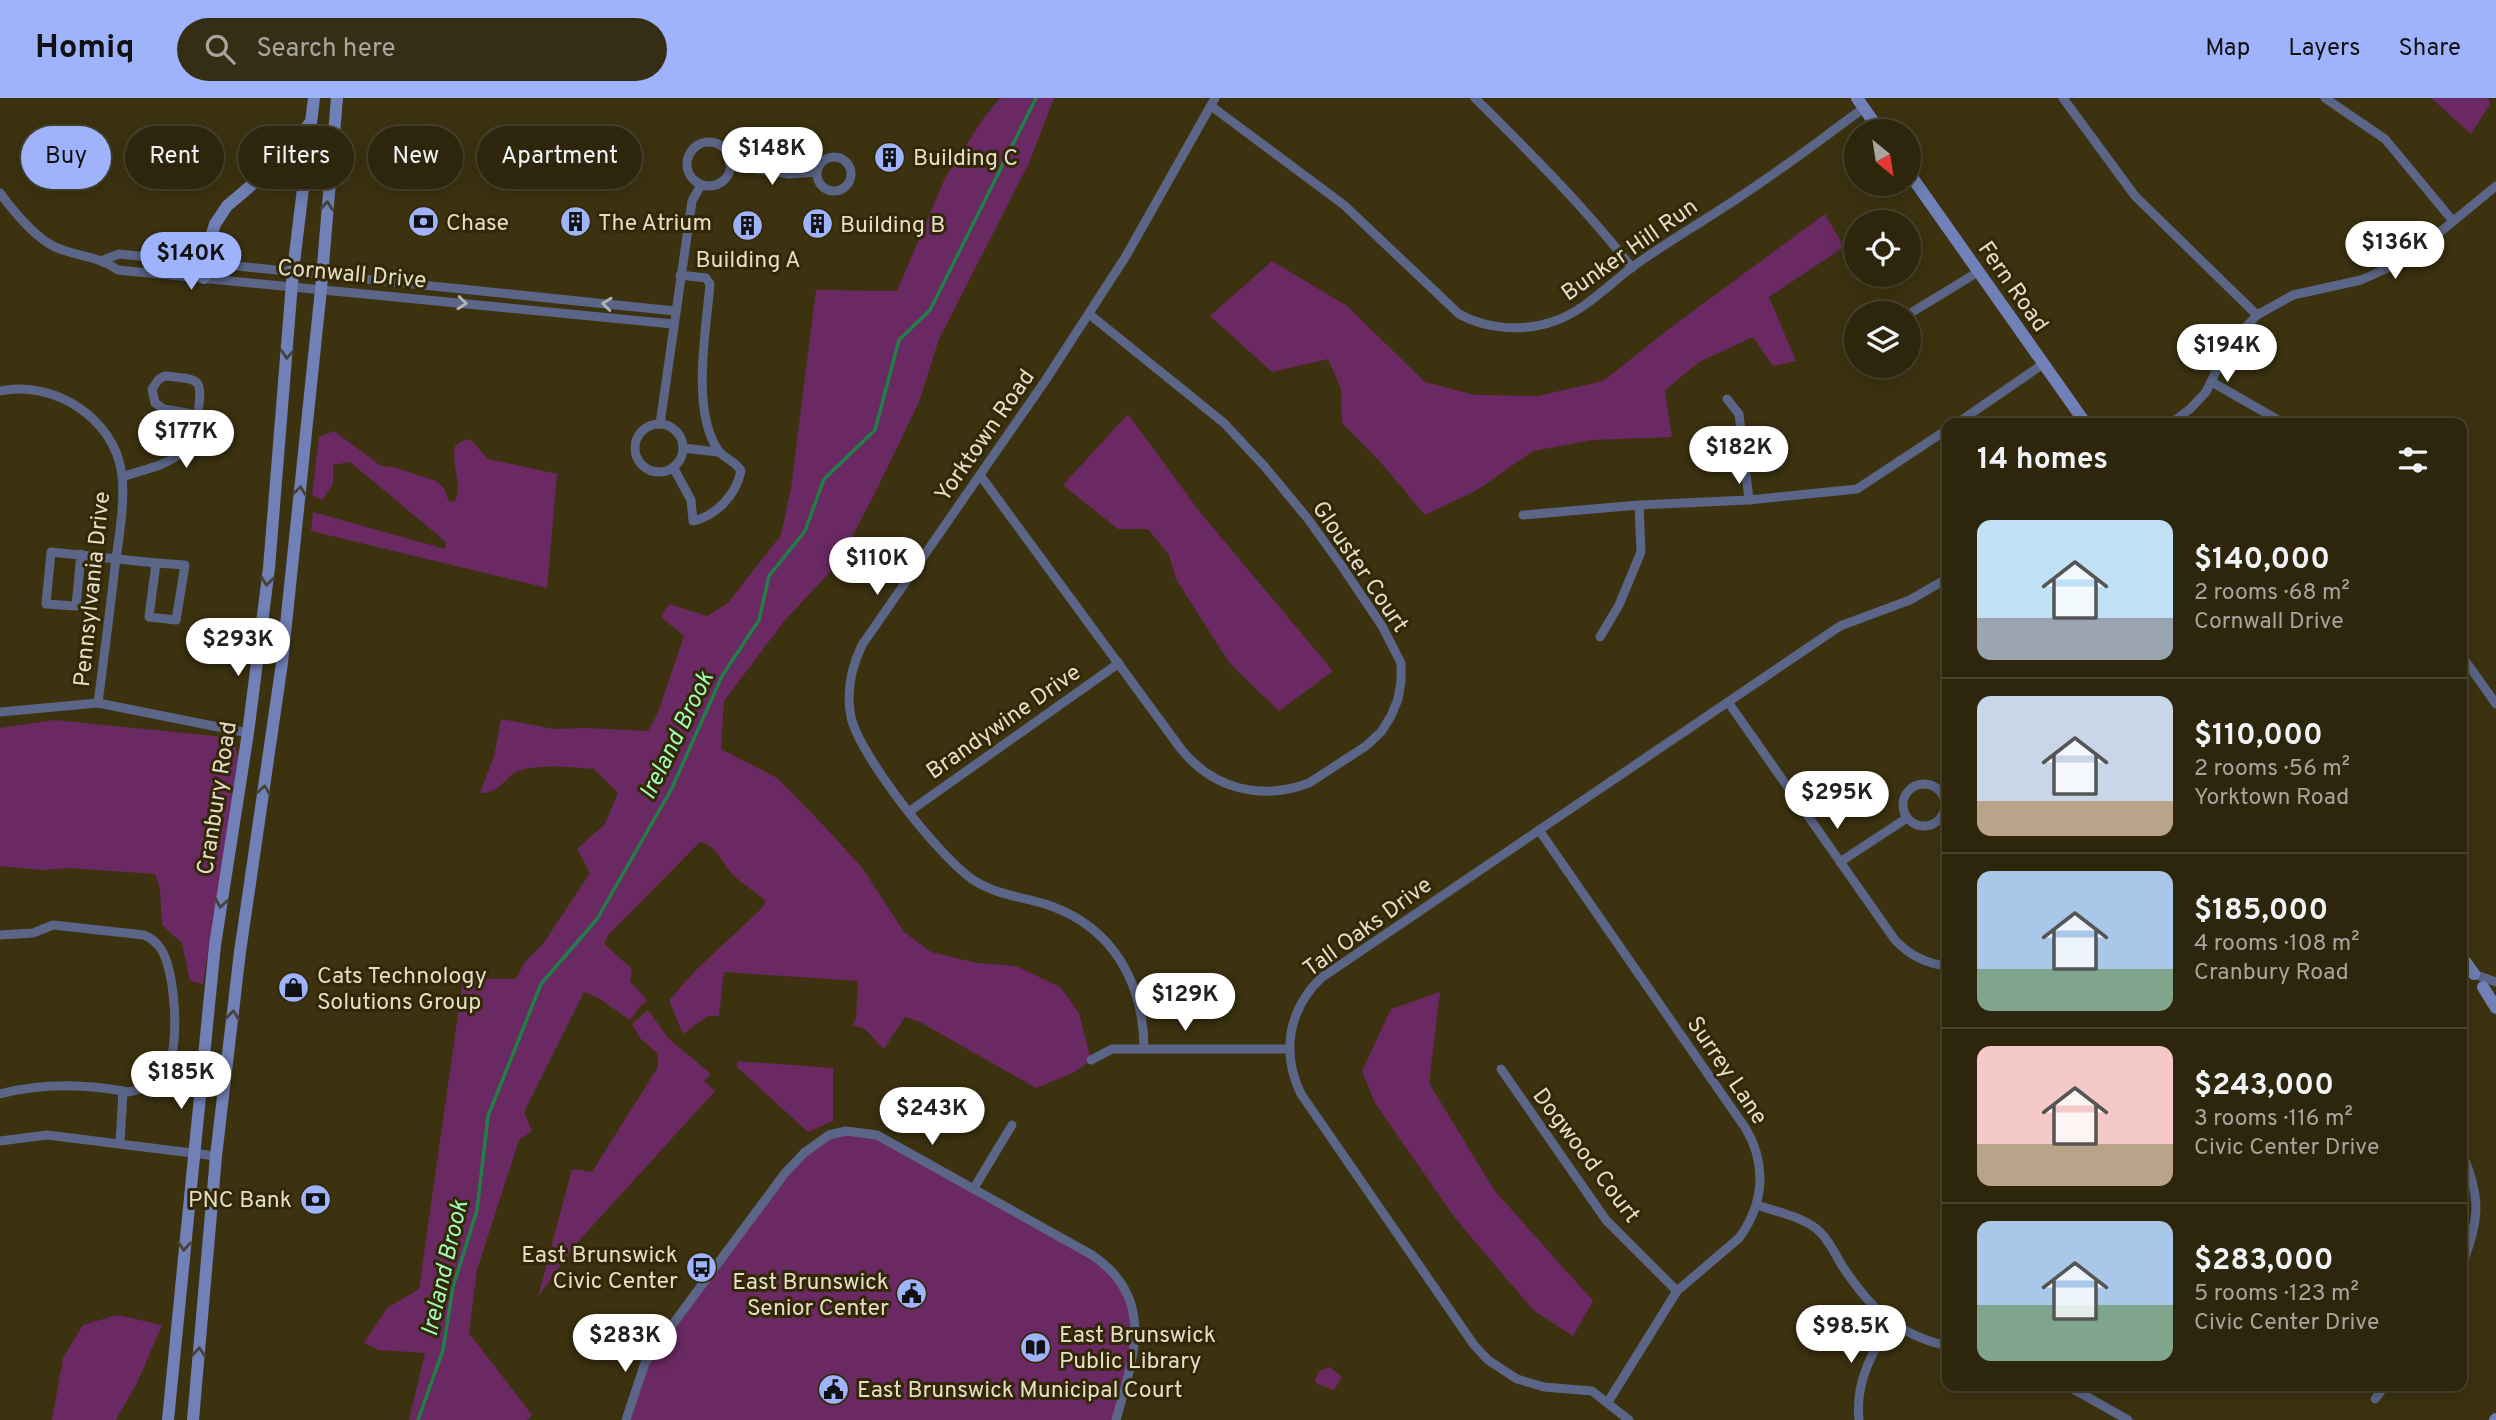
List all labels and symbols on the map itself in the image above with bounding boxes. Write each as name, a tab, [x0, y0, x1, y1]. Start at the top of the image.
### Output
north arrow	[1844, 119, 1922, 196]
pin: $148K	[723, 127, 821, 187]
building icon: Building C	[873, 140, 907, 174]
place label: Building C	[913, 145, 1018, 174]
street label: Bunker Hill Run	[1557, 193, 1704, 309]
one-way arrow	[320, 200, 335, 212]
bank icon: Chase	[406, 205, 440, 239]
building icon: The Atrium	[558, 205, 592, 239]
building icon: Building B	[800, 207, 834, 241]
building icon: Building A	[731, 208, 765, 242]
place label: Chase	[446, 210, 509, 239]
place label: The Atrium	[598, 210, 712, 239]
place label: Building B	[840, 212, 945, 241]
pin: $136K	[2346, 222, 2444, 281]
pin: $140K	[142, 232, 240, 292]
street label: Fern Road	[1970, 236, 2054, 338]
place label: Building A	[695, 247, 801, 276]
street label: Cornwall Drive	[276, 255, 428, 296]
one-way arrow	[457, 295, 468, 310]
one-way arrow	[601, 296, 613, 311]
pin: $194K	[2178, 324, 2276, 384]
one-way arrow	[280, 349, 295, 360]
street label: Yorktown Road	[930, 365, 1042, 508]
pin: $177K	[137, 410, 235, 470]
pin: $182K	[1690, 426, 1788, 486]
one-way arrow	[292, 485, 307, 496]
street label: Pennsylvania Drive	[69, 490, 118, 688]
street label: Glouster Court	[1304, 496, 1414, 639]
pin: $110K	[828, 538, 926, 597]
one-way arrow	[260, 575, 275, 587]
pin: $293K	[189, 618, 287, 678]
street label: Brandywine Drive	[921, 659, 1087, 787]
water label: Ireland Brook	[634, 666, 722, 805]
street label: Cranbury Road	[192, 720, 245, 877]
pin: $295K	[1788, 772, 1886, 831]
one-way arrow	[256, 784, 271, 796]
street label: Tall Oaks Drive	[1298, 872, 1439, 985]
one-way arrow	[214, 897, 229, 909]
place label: Cats Technology Solutions Group	[317, 963, 487, 1018]
shop icon: Cats Technology Solutions Group	[277, 971, 311, 1005]
pin: $129K	[1136, 974, 1234, 1033]
one-way arrow	[225, 1009, 240, 1021]
street label: Surrey Lane	[1679, 1012, 1773, 1131]
pin: $185K	[132, 1052, 230, 1111]
street label: Dogwood Court	[1525, 1083, 1645, 1230]
pin: $243K	[883, 1088, 981, 1147]
bank icon: PNC Bank	[298, 1182, 332, 1216]
place label: PNC Bank	[188, 1187, 292, 1216]
water label: Ireland Brook	[416, 1197, 476, 1339]
one-way arrow	[177, 1240, 192, 1252]
place label: East Brunswick Civic Center	[521, 1242, 678, 1297]
bus stop icon: East Brunswick Civic Center	[684, 1250, 718, 1284]
place label: East Brunswick Senior Center	[732, 1269, 889, 1324]
public building icon: East Brunswick Senior Center	[895, 1277, 929, 1311]
pin: $98.5K	[1794, 1306, 1908, 1365]
pin: $283K	[576, 1314, 674, 1374]
place label: East Brunswick Public Library	[1059, 1322, 1216, 1377]
library icon: East Brunswick Public Library	[1019, 1330, 1053, 1364]
one-way arrow	[191, 1346, 206, 1358]
public building icon: East Brunswick Municipal Court	[817, 1372, 851, 1406]
place label: East Brunswick Municipal Court	[857, 1377, 1183, 1406]

